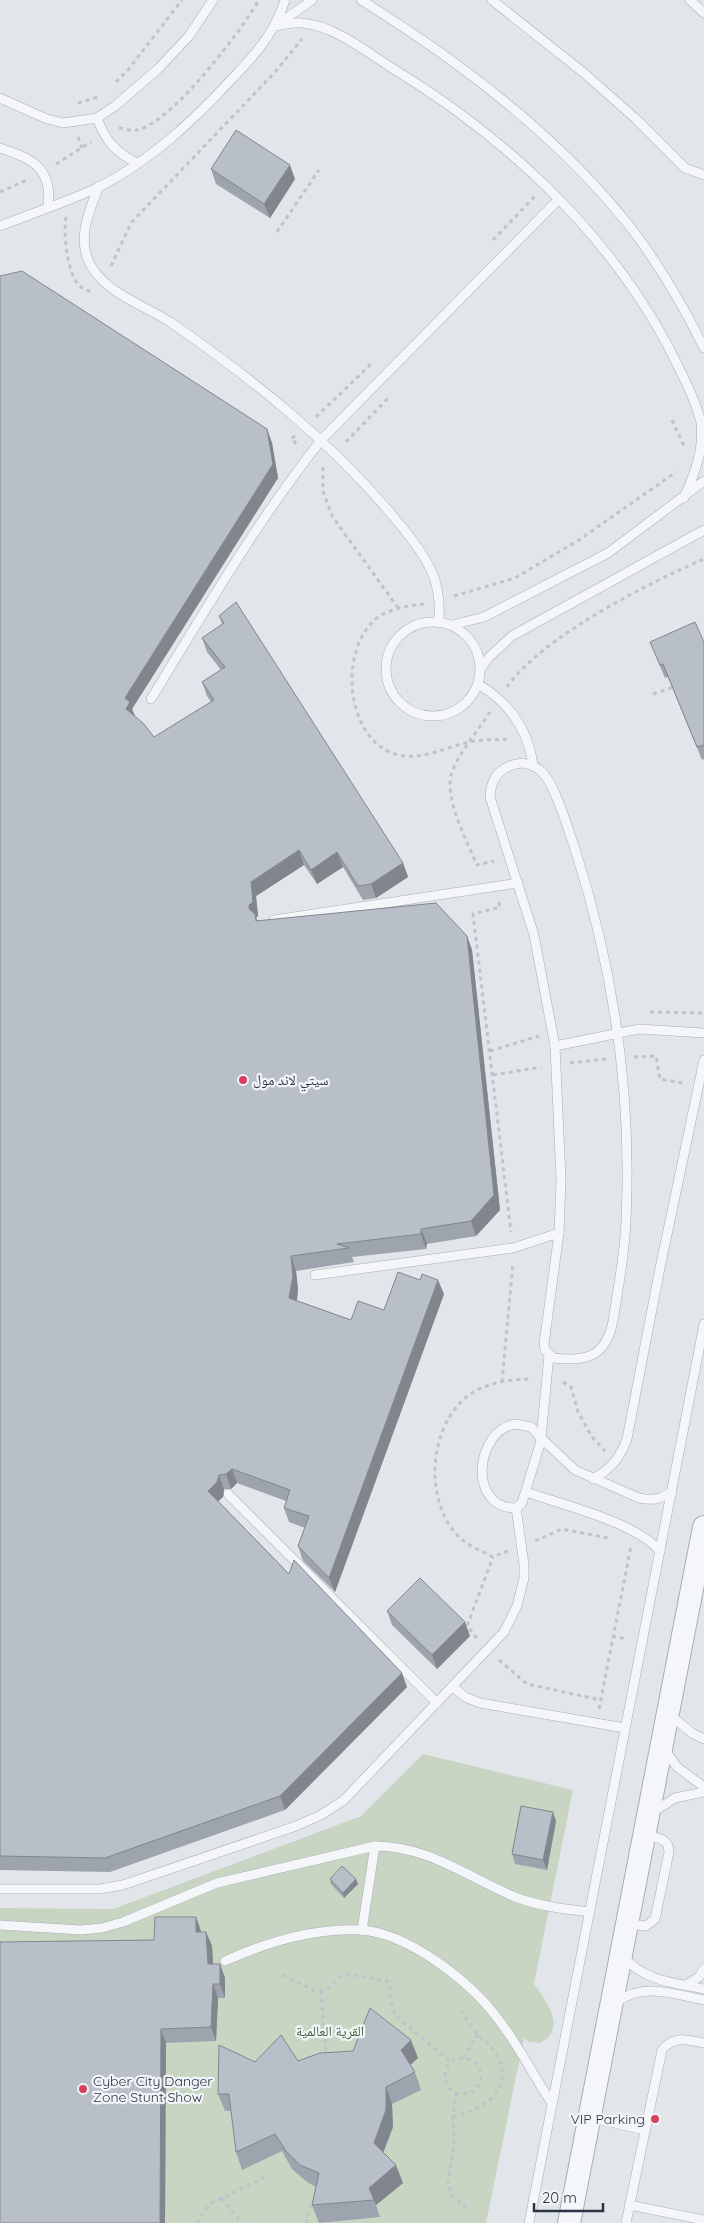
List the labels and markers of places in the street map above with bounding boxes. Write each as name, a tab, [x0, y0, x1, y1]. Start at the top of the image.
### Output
place label: سيتي لاند مول	[253, 1071, 329, 1092]
marker: سيتي لاند مول	[237, 1074, 249, 1086]
place label: Cyber City Danger Zone Stunt Show	[93, 2072, 213, 2106]
marker: Cyber City Danger Zone Stunt Show	[77, 2083, 89, 2095]
place label: VIP Parking	[571, 2110, 645, 2128]
marker: VIP Parking	[649, 2113, 661, 2125]

